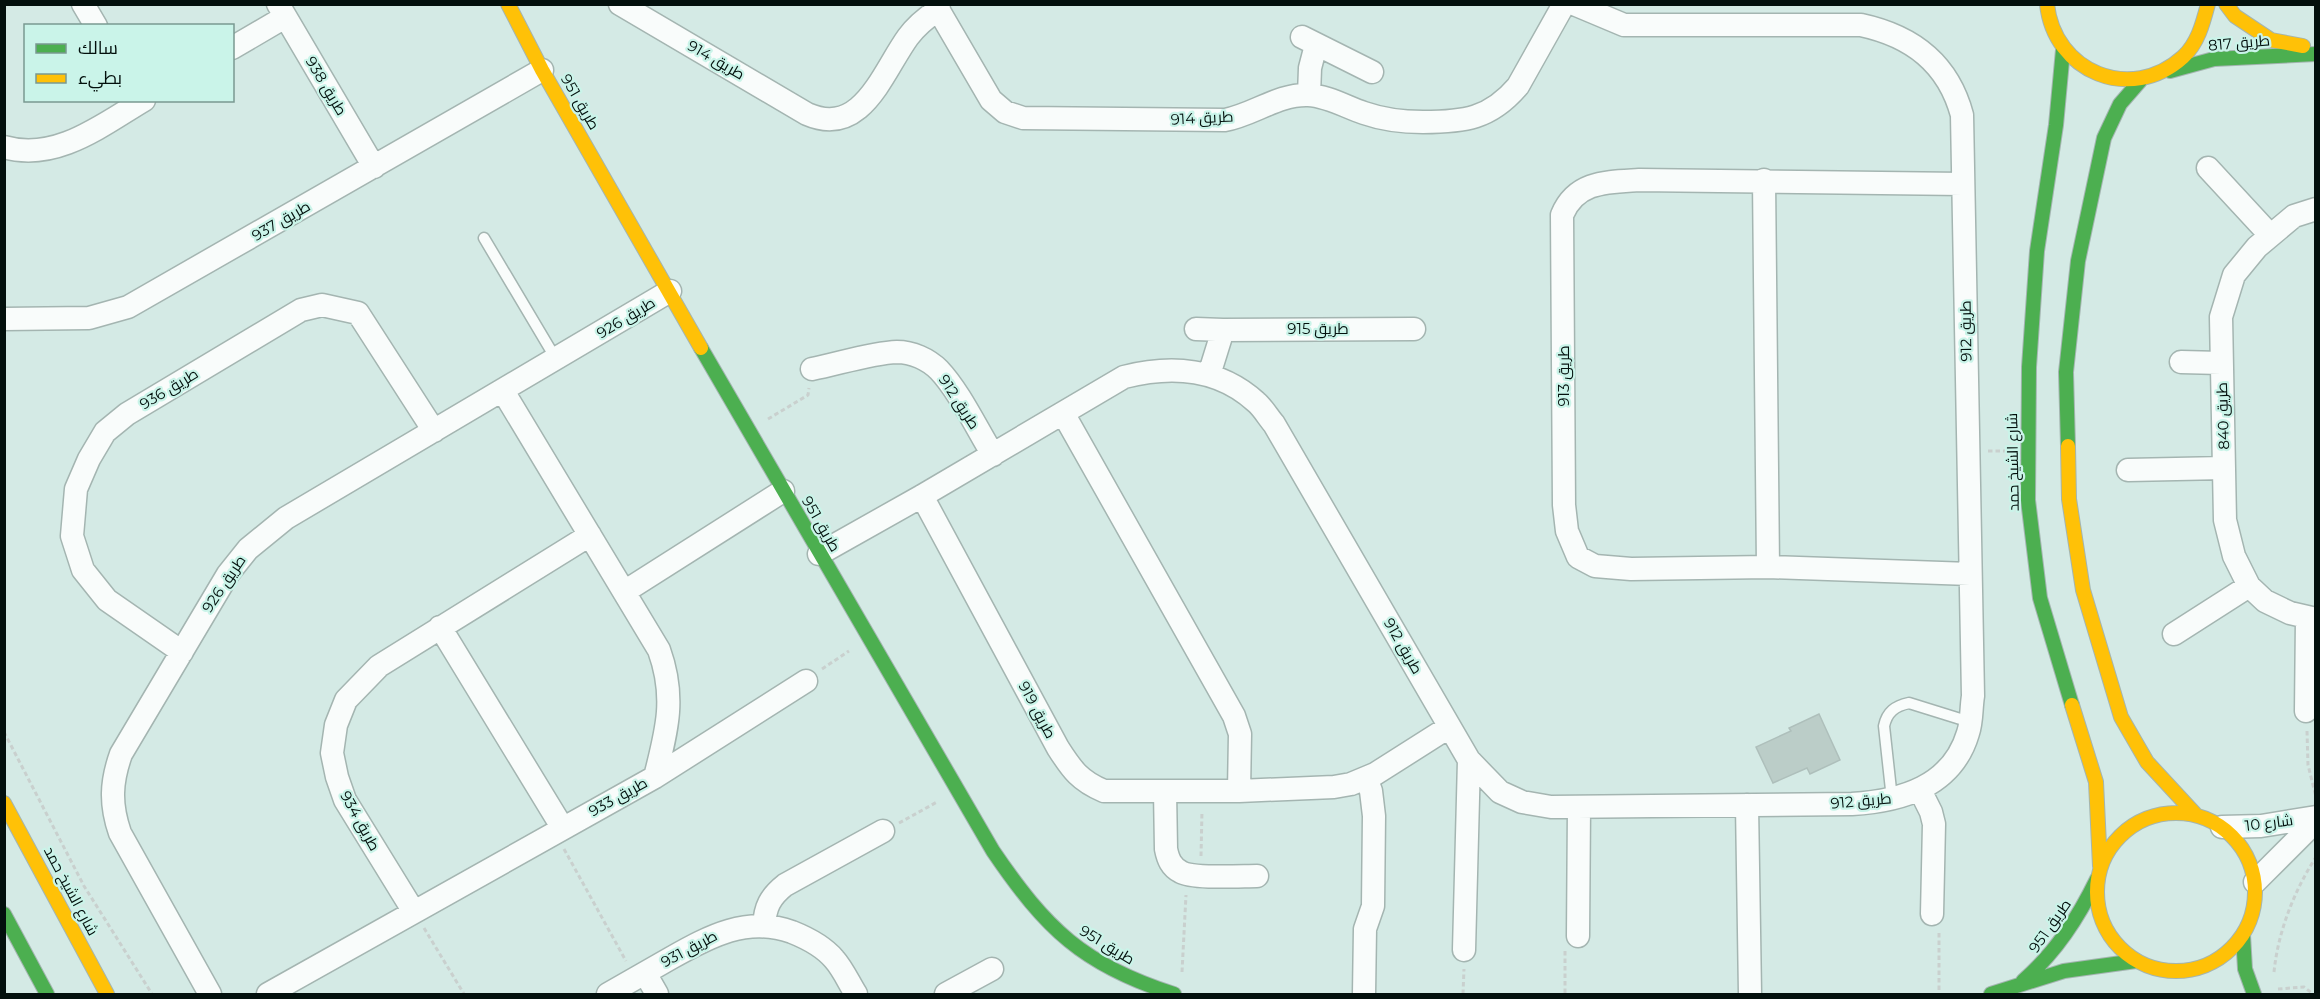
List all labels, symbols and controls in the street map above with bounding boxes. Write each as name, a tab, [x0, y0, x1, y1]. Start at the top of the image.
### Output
legend	[24, 24, 234, 102]
street label: طريق 817	[2207, 30, 2271, 56]
street label: طريق 914	[684, 36, 748, 84]
text: سالك	[78, 37, 118, 59]
street label: طريق 938	[301, 53, 351, 119]
text: بطيء	[78, 67, 122, 92]
street label: طريق 951	[556, 70, 604, 134]
street label: طريق 914	[1170, 106, 1234, 130]
street label: طريق 937	[248, 196, 314, 246]
street label: طريق 926	[593, 293, 659, 343]
street label: طريق 912	[1955, 300, 1977, 362]
street label: طريق 915	[1287, 319, 1349, 339]
street label: طريق 913	[1554, 345, 1574, 407]
street label: طريق 936	[136, 364, 202, 414]
street label: طريق 912	[934, 371, 984, 433]
street label: طريق 840	[2212, 382, 2234, 450]
street label: شارع الشيخ حمد	[2002, 413, 2025, 511]
street label: طريق 951	[797, 492, 845, 556]
street label: طريق 926	[198, 551, 250, 617]
street label: طريق 912	[1379, 614, 1427, 678]
street label: طريق 919	[1014, 678, 1060, 742]
street label: طريق 933	[585, 773, 651, 821]
street label: طريق 934	[335, 787, 385, 855]
street label: طريق 912	[1830, 788, 1892, 814]
street label: شارع 10	[2244, 810, 2294, 837]
street label: شارع الشيخ حمد	[38, 843, 103, 940]
street label: طريق 951	[2024, 895, 2076, 957]
street label: طريق 951	[1076, 921, 1138, 969]
street label: طريق 931	[657, 926, 721, 972]

